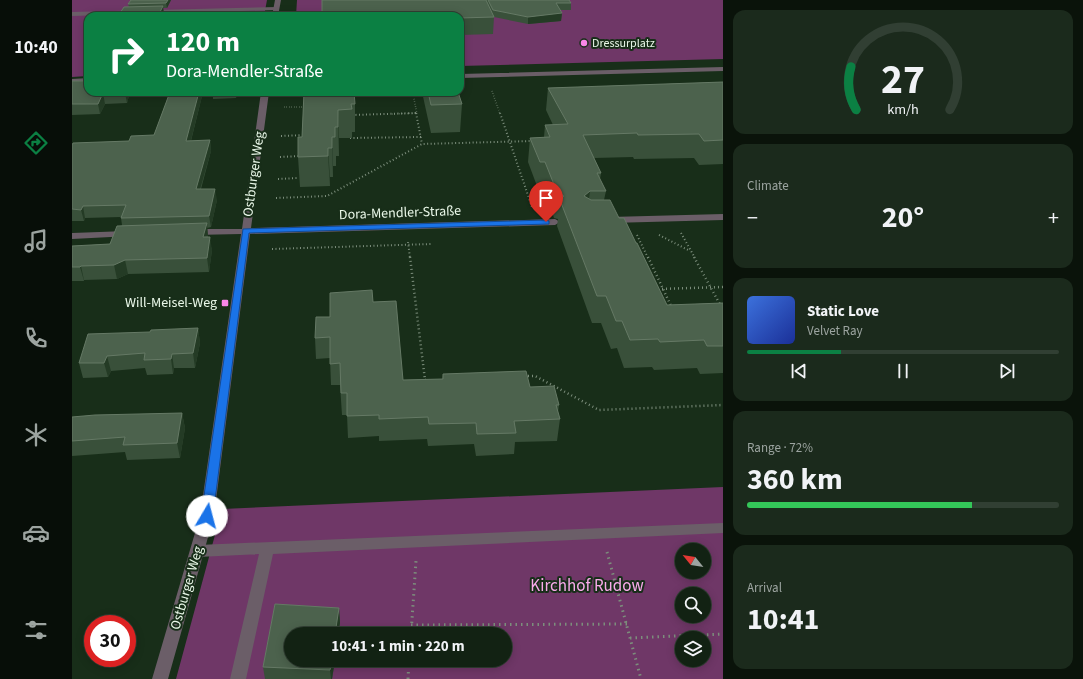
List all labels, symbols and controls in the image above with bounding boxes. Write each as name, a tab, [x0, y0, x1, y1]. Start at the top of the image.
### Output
text: 120 m	[166, 22, 240, 62]
icon: right	[100, 28, 152, 80]
text: 10:40	[14, 35, 58, 60]
place label: Dressurplatz	[592, 35, 655, 52]
marker: Dressurplatz	[579, 38, 589, 48]
text: 27	[881, 50, 925, 110]
text: Dora-Mendler-Straße	[166, 59, 323, 84]
text: km/h	[887, 98, 919, 119]
icon: directions	[22, 129, 50, 157]
street label: Ostburger Weg	[238, 130, 270, 218]
text: Climate	[747, 177, 789, 195]
pin	[529, 181, 563, 222]
icon: arrive	[535, 187, 557, 209]
text: 20°	[882, 196, 924, 239]
street label: Dora-Mendler-Straße	[339, 201, 462, 225]
text: −	[747, 202, 758, 234]
text: +	[1048, 202, 1059, 234]
icon: music	[22, 227, 50, 255]
place label: Will-Meisel-Weg	[125, 293, 217, 313]
marker: Will-Meisel-Weg	[220, 298, 230, 308]
text: Static Love	[807, 301, 879, 322]
text: Velvet Ray	[807, 322, 863, 340]
icon: phone	[22, 324, 50, 352]
icon: previous	[788, 360, 810, 382]
icon: pause	[892, 360, 914, 382]
icon: next	[996, 360, 1018, 382]
icon: climate	[22, 421, 50, 449]
text: Range · 72%	[747, 439, 813, 457]
text: 360 km	[747, 458, 843, 501]
position arrow	[186, 495, 228, 537]
icon: car	[22, 519, 50, 547]
north arrow	[675, 543, 711, 579]
map controls	[675, 543, 711, 667]
street label: Ostburger Weg	[166, 544, 208, 632]
park label: Kirchhof Rudow	[530, 574, 644, 598]
text: Arrival	[747, 579, 782, 597]
button: search	[675, 587, 711, 623]
text: 10:41	[747, 598, 819, 641]
speed limit sign: 30	[84, 615, 136, 667]
icon: filters	[22, 616, 50, 644]
button: layers	[675, 631, 711, 667]
text: 10:41 · 1 min · 220 m	[331, 636, 465, 657]

